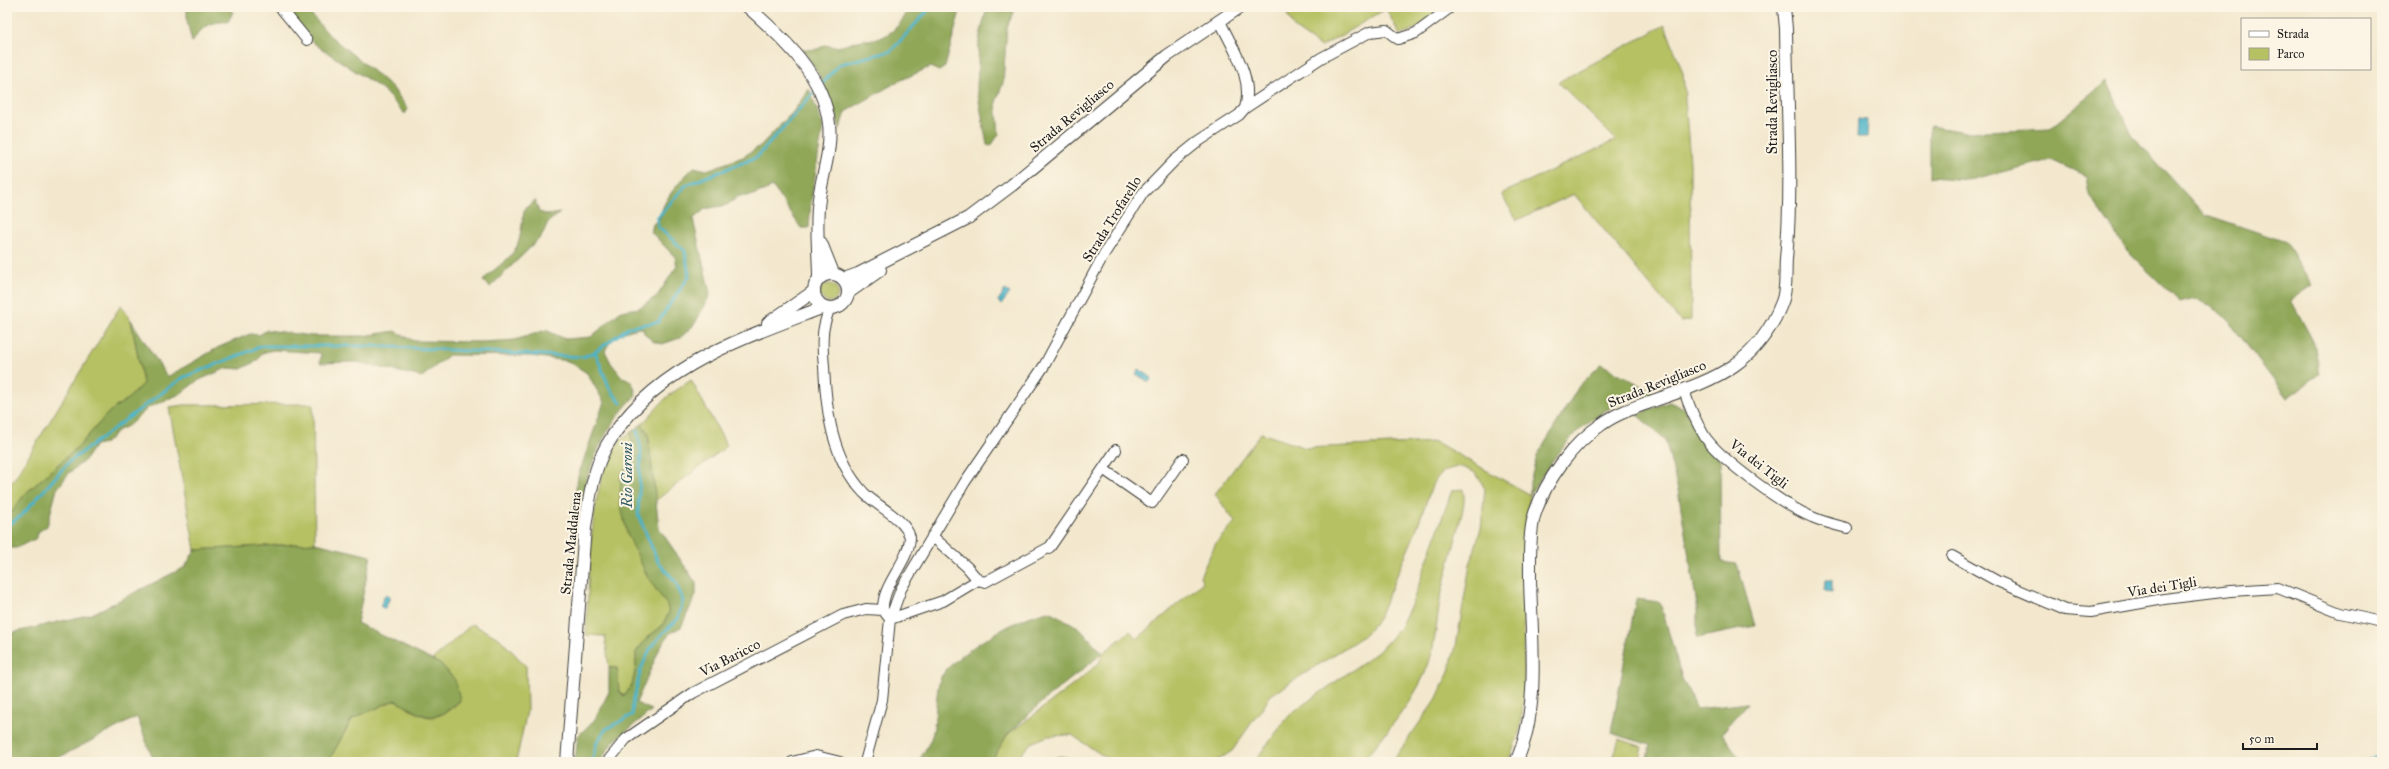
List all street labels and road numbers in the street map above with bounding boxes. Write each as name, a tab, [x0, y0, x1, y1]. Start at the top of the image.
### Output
street label: Strada Revigliasco	[1764, 50, 1781, 154]
street label: Strada Revigliasco	[1026, 76, 1118, 156]
street label: Strada Trofarello	[1079, 173, 1145, 265]
street label: Strada Revigliasco	[1605, 357, 1709, 411]
street label: Via dei Tigli	[1725, 435, 1792, 492]
street label: Strada Maddalena	[557, 491, 585, 595]
street label: Via dei Tigli	[2125, 573, 2198, 601]
street label: Via Baricco	[696, 636, 763, 681]

